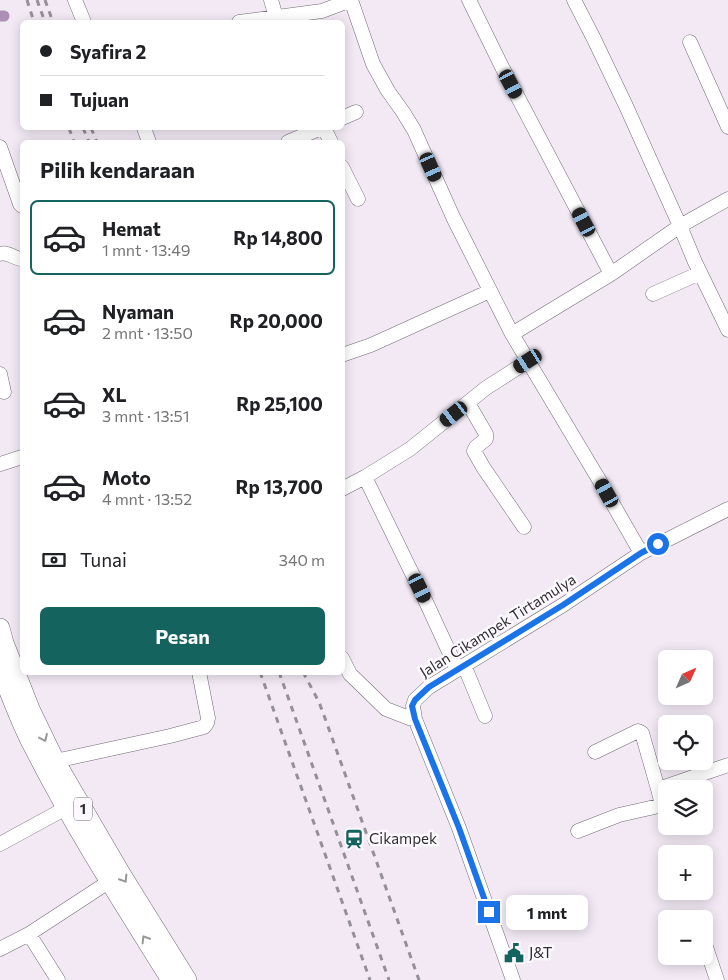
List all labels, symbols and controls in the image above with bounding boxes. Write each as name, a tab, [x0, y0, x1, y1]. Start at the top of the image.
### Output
text: Syafira 2	[70, 40, 146, 63]
car	[497, 67, 524, 101]
text: Tujuan	[70, 88, 129, 111]
car	[418, 150, 443, 184]
text: Pilih kendaraan	[40, 156, 195, 183]
car	[570, 205, 597, 239]
icon: car	[42, 215, 87, 260]
text: Hemat	[102, 217, 161, 240]
text: Rp 14,800	[233, 226, 323, 249]
text: 1 mnt · 13:49	[102, 240, 191, 259]
icon: car	[42, 298, 87, 343]
text: Nyaman	[102, 300, 174, 323]
text: Rp 20,000	[230, 309, 323, 332]
text: 2 mnt · 13:50	[102, 323, 193, 342]
car	[511, 347, 544, 375]
icon: car	[42, 381, 87, 426]
text: XL	[102, 383, 127, 406]
text: Rp 25,100	[236, 392, 323, 415]
car	[437, 399, 470, 429]
text: 3 mnt · 13:51	[102, 406, 190, 425]
icon: car	[42, 464, 87, 509]
text: Moto	[102, 466, 151, 489]
text: Rp 13,700	[235, 475, 323, 498]
car	[593, 476, 620, 510]
text: 4 mnt · 13:52	[102, 489, 192, 508]
route start	[647, 533, 669, 555]
icon: cash	[40, 546, 68, 574]
text: Tunai	[80, 548, 127, 571]
text: 340 m	[279, 550, 325, 569]
street label: Jalan Cikampek Tirtamulya	[416, 570, 579, 681]
car	[406, 571, 433, 605]
button: Pesan	[40, 607, 325, 665]
north arrow	[658, 650, 712, 705]
map controls	[658, 650, 713, 965]
button: locate	[658, 715, 713, 770]
one-way arrow	[38, 733, 48, 742]
button: layers	[658, 780, 713, 835]
road number: 1	[74, 798, 92, 821]
station icon: Cikampek	[343, 828, 365, 850]
place label: Cikampek	[369, 829, 437, 847]
button: +	[658, 845, 713, 900]
one-way arrow	[118, 874, 128, 883]
callout: 1 mnt	[506, 894, 589, 930]
route end	[478, 901, 500, 923]
text: 1 mnt	[527, 903, 567, 922]
button: −	[658, 910, 713, 965]
one-way arrow	[142, 935, 152, 944]
public building icon: J&T	[503, 942, 525, 964]
place label: J&T	[529, 943, 553, 961]

